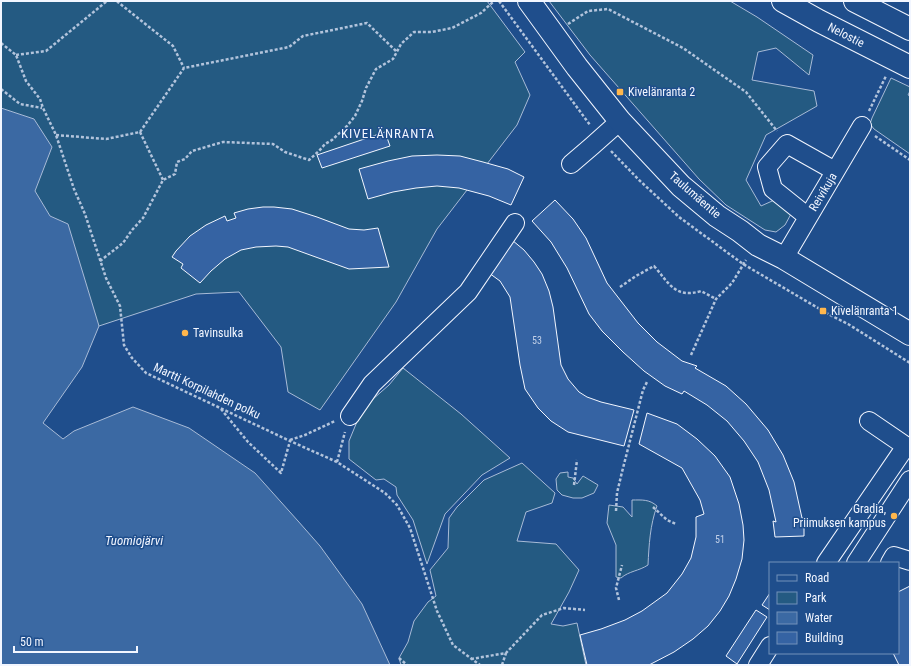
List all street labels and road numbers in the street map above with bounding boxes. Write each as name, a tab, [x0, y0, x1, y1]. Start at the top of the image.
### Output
street label: Nelostie	[825, 20, 867, 50]
street label: Taulumäentie	[666, 169, 724, 221]
street label: Reivikuja	[806, 170, 840, 214]
street label: Martti Korpilahden polku	[151, 360, 263, 422]

